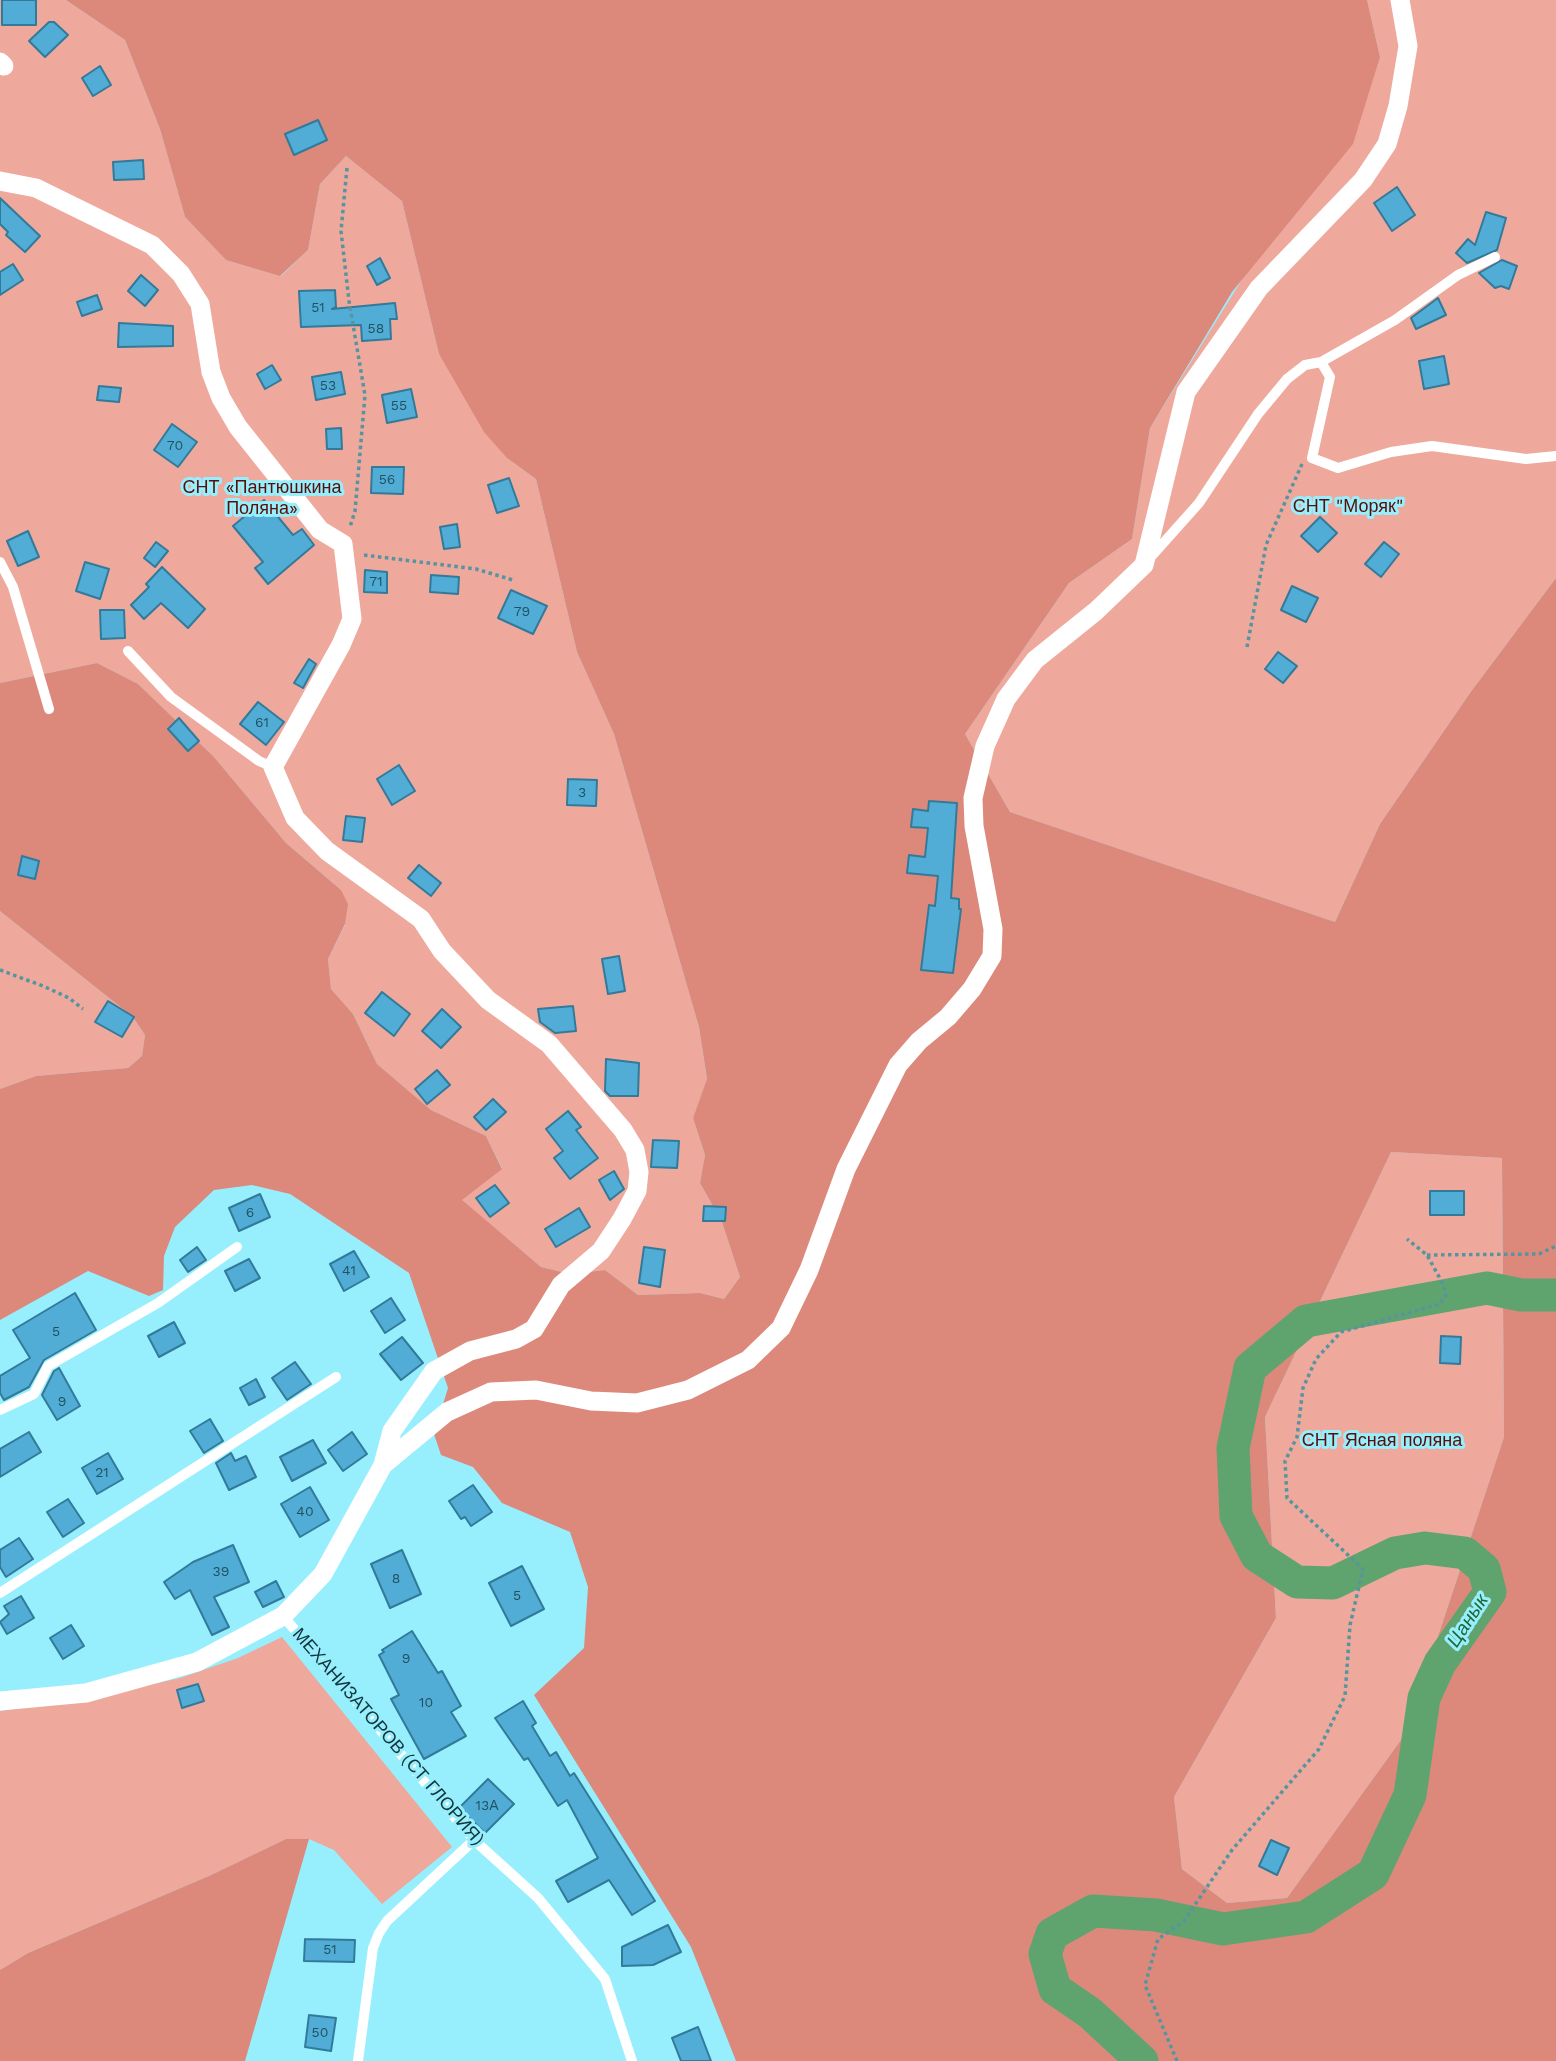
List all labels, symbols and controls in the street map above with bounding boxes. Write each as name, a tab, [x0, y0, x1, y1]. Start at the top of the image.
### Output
house number: 51	[311, 300, 325, 316]
house number: 58	[368, 321, 384, 337]
house number: 53	[320, 378, 336, 394]
house number: 55	[391, 398, 407, 414]
house number: 70	[167, 438, 183, 454]
house number: 56	[379, 472, 395, 488]
park label: СНТ «Пантюшкина Поляна»	[183, 477, 341, 520]
park label: СНТ "Моряк"	[1293, 496, 1403, 518]
house number: 71	[369, 574, 383, 590]
house number: 79	[514, 604, 530, 620]
house number: 61	[255, 715, 269, 731]
house number: 3	[578, 785, 586, 801]
house number: 6	[246, 1205, 254, 1221]
house number: 41	[342, 1263, 356, 1279]
house number: 5	[52, 1324, 60, 1340]
house number: 9	[58, 1394, 66, 1410]
park label: СНТ Ясная поляна	[1302, 1430, 1462, 1452]
house number: 21	[95, 1465, 109, 1481]
house number: 40	[296, 1504, 314, 1520]
house number: 39	[213, 1564, 229, 1580]
house number: 8	[392, 1571, 400, 1587]
house number: 5	[513, 1588, 521, 1604]
water label: Цанык	[1443, 1590, 1493, 1652]
street label: МЕХАНИЗАТОРОВ (СТ ГЛОРИЯ)	[288, 1624, 488, 1850]
house number: 9	[402, 1651, 410, 1667]
house number: 10	[419, 1695, 433, 1711]
house number: 13А	[476, 1798, 498, 1814]
house number: 51	[323, 1942, 337, 1958]
house number: 50	[312, 2025, 328, 2041]

